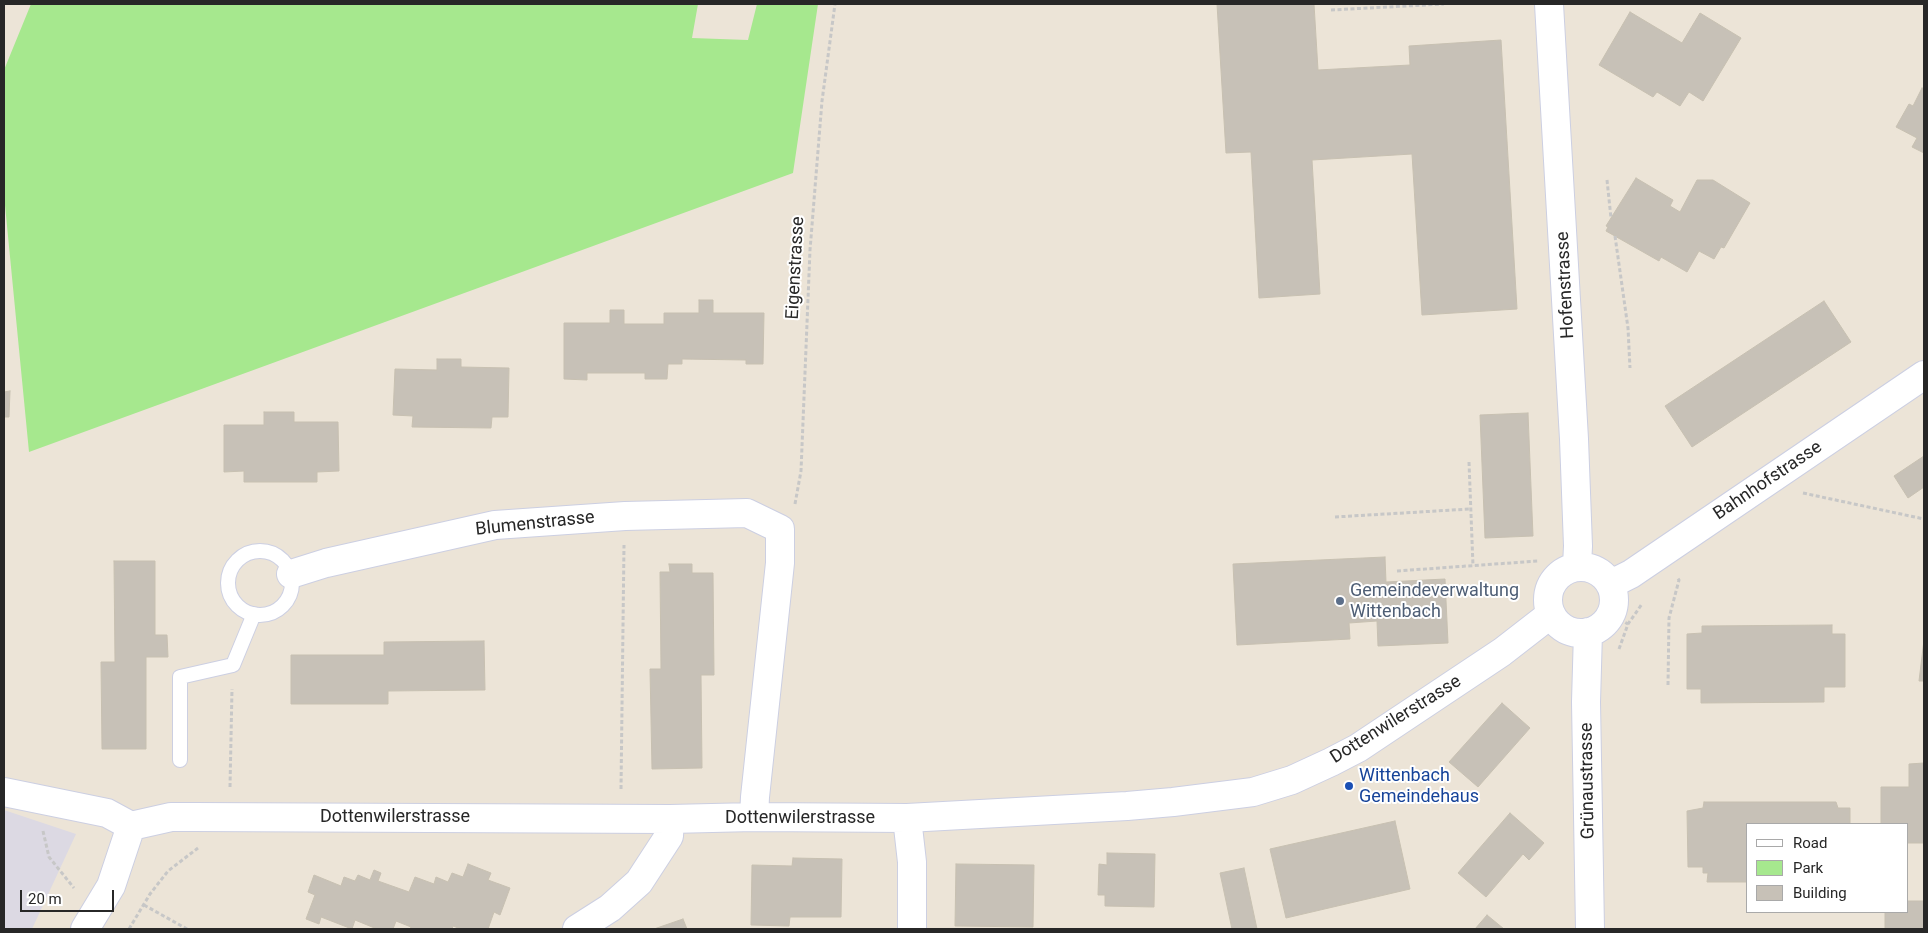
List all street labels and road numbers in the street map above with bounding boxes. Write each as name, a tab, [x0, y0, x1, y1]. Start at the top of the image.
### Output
street label: Eigenstrasse	[783, 216, 809, 320]
street label: Hofenstrasse	[1552, 231, 1580, 339]
street label: Bahnhofstrasse	[1710, 437, 1826, 525]
street label: Blumenstrasse	[474, 507, 596, 541]
street label: Dottenwilerstrasse	[1327, 671, 1465, 769]
street label: Grünaustrasse	[1576, 722, 1600, 840]
street label: Dottenwilerstrasse	[320, 806, 470, 828]
street label: Dottenwilerstrasse	[725, 807, 875, 829]

